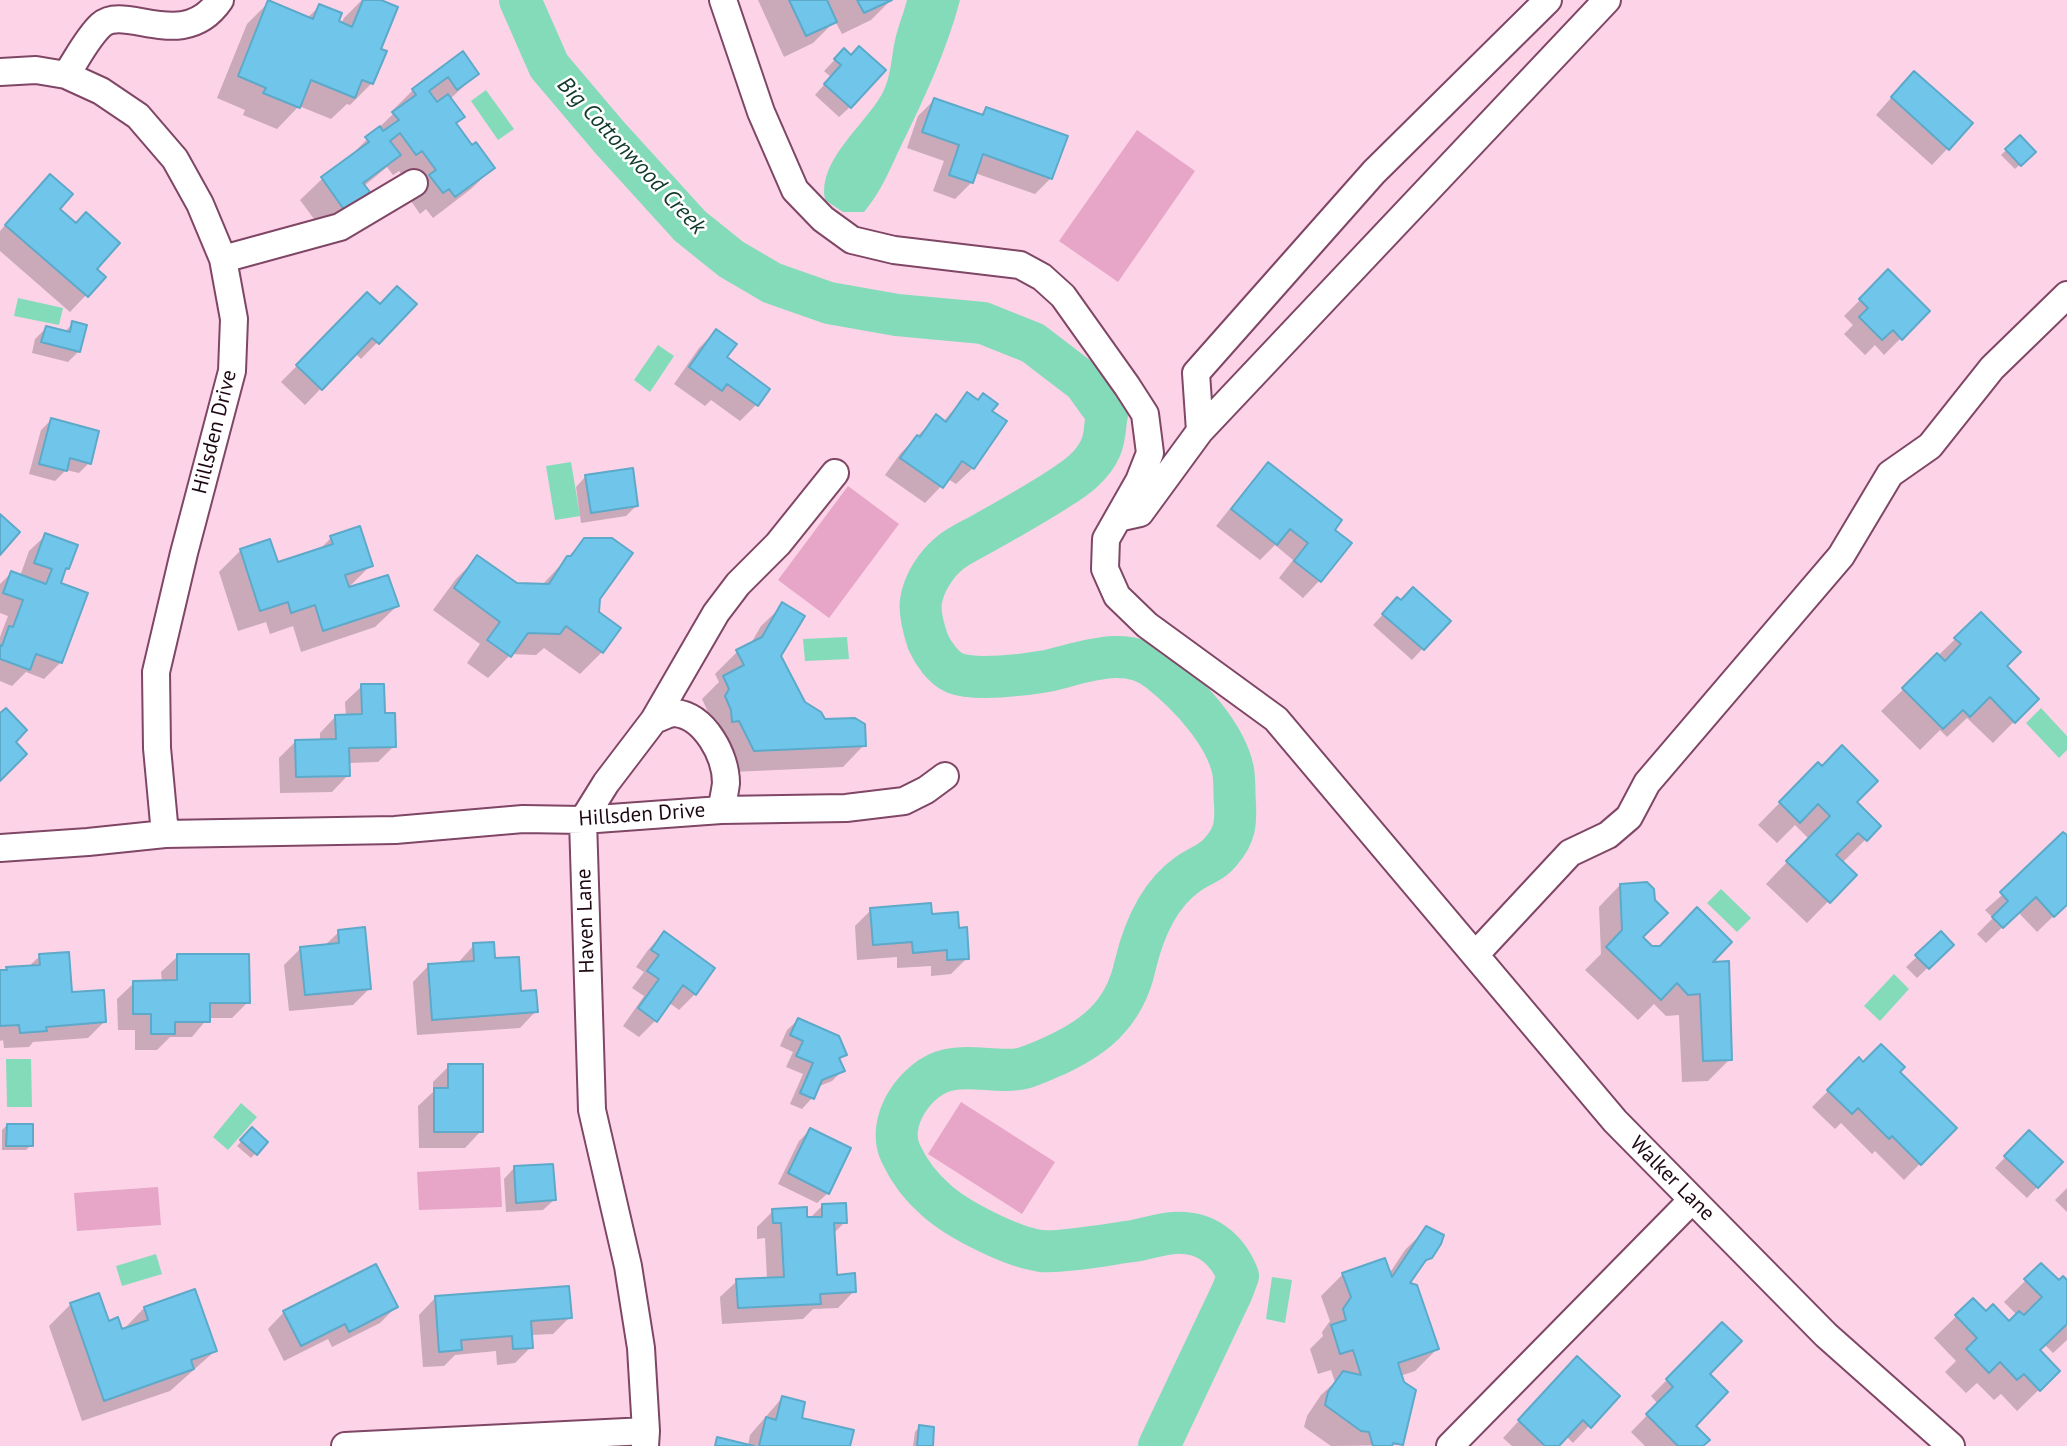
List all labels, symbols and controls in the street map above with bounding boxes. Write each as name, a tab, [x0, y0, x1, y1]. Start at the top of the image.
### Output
water label: Big Cottonwood Creek	[551, 72, 711, 240]
street label: Hillsden Drive	[187, 367, 243, 497]
street label: Hillsden Drive	[578, 798, 706, 832]
street label: Haven Lane	[572, 868, 600, 974]
street label: Walker Lane	[1624, 1131, 1720, 1227]

